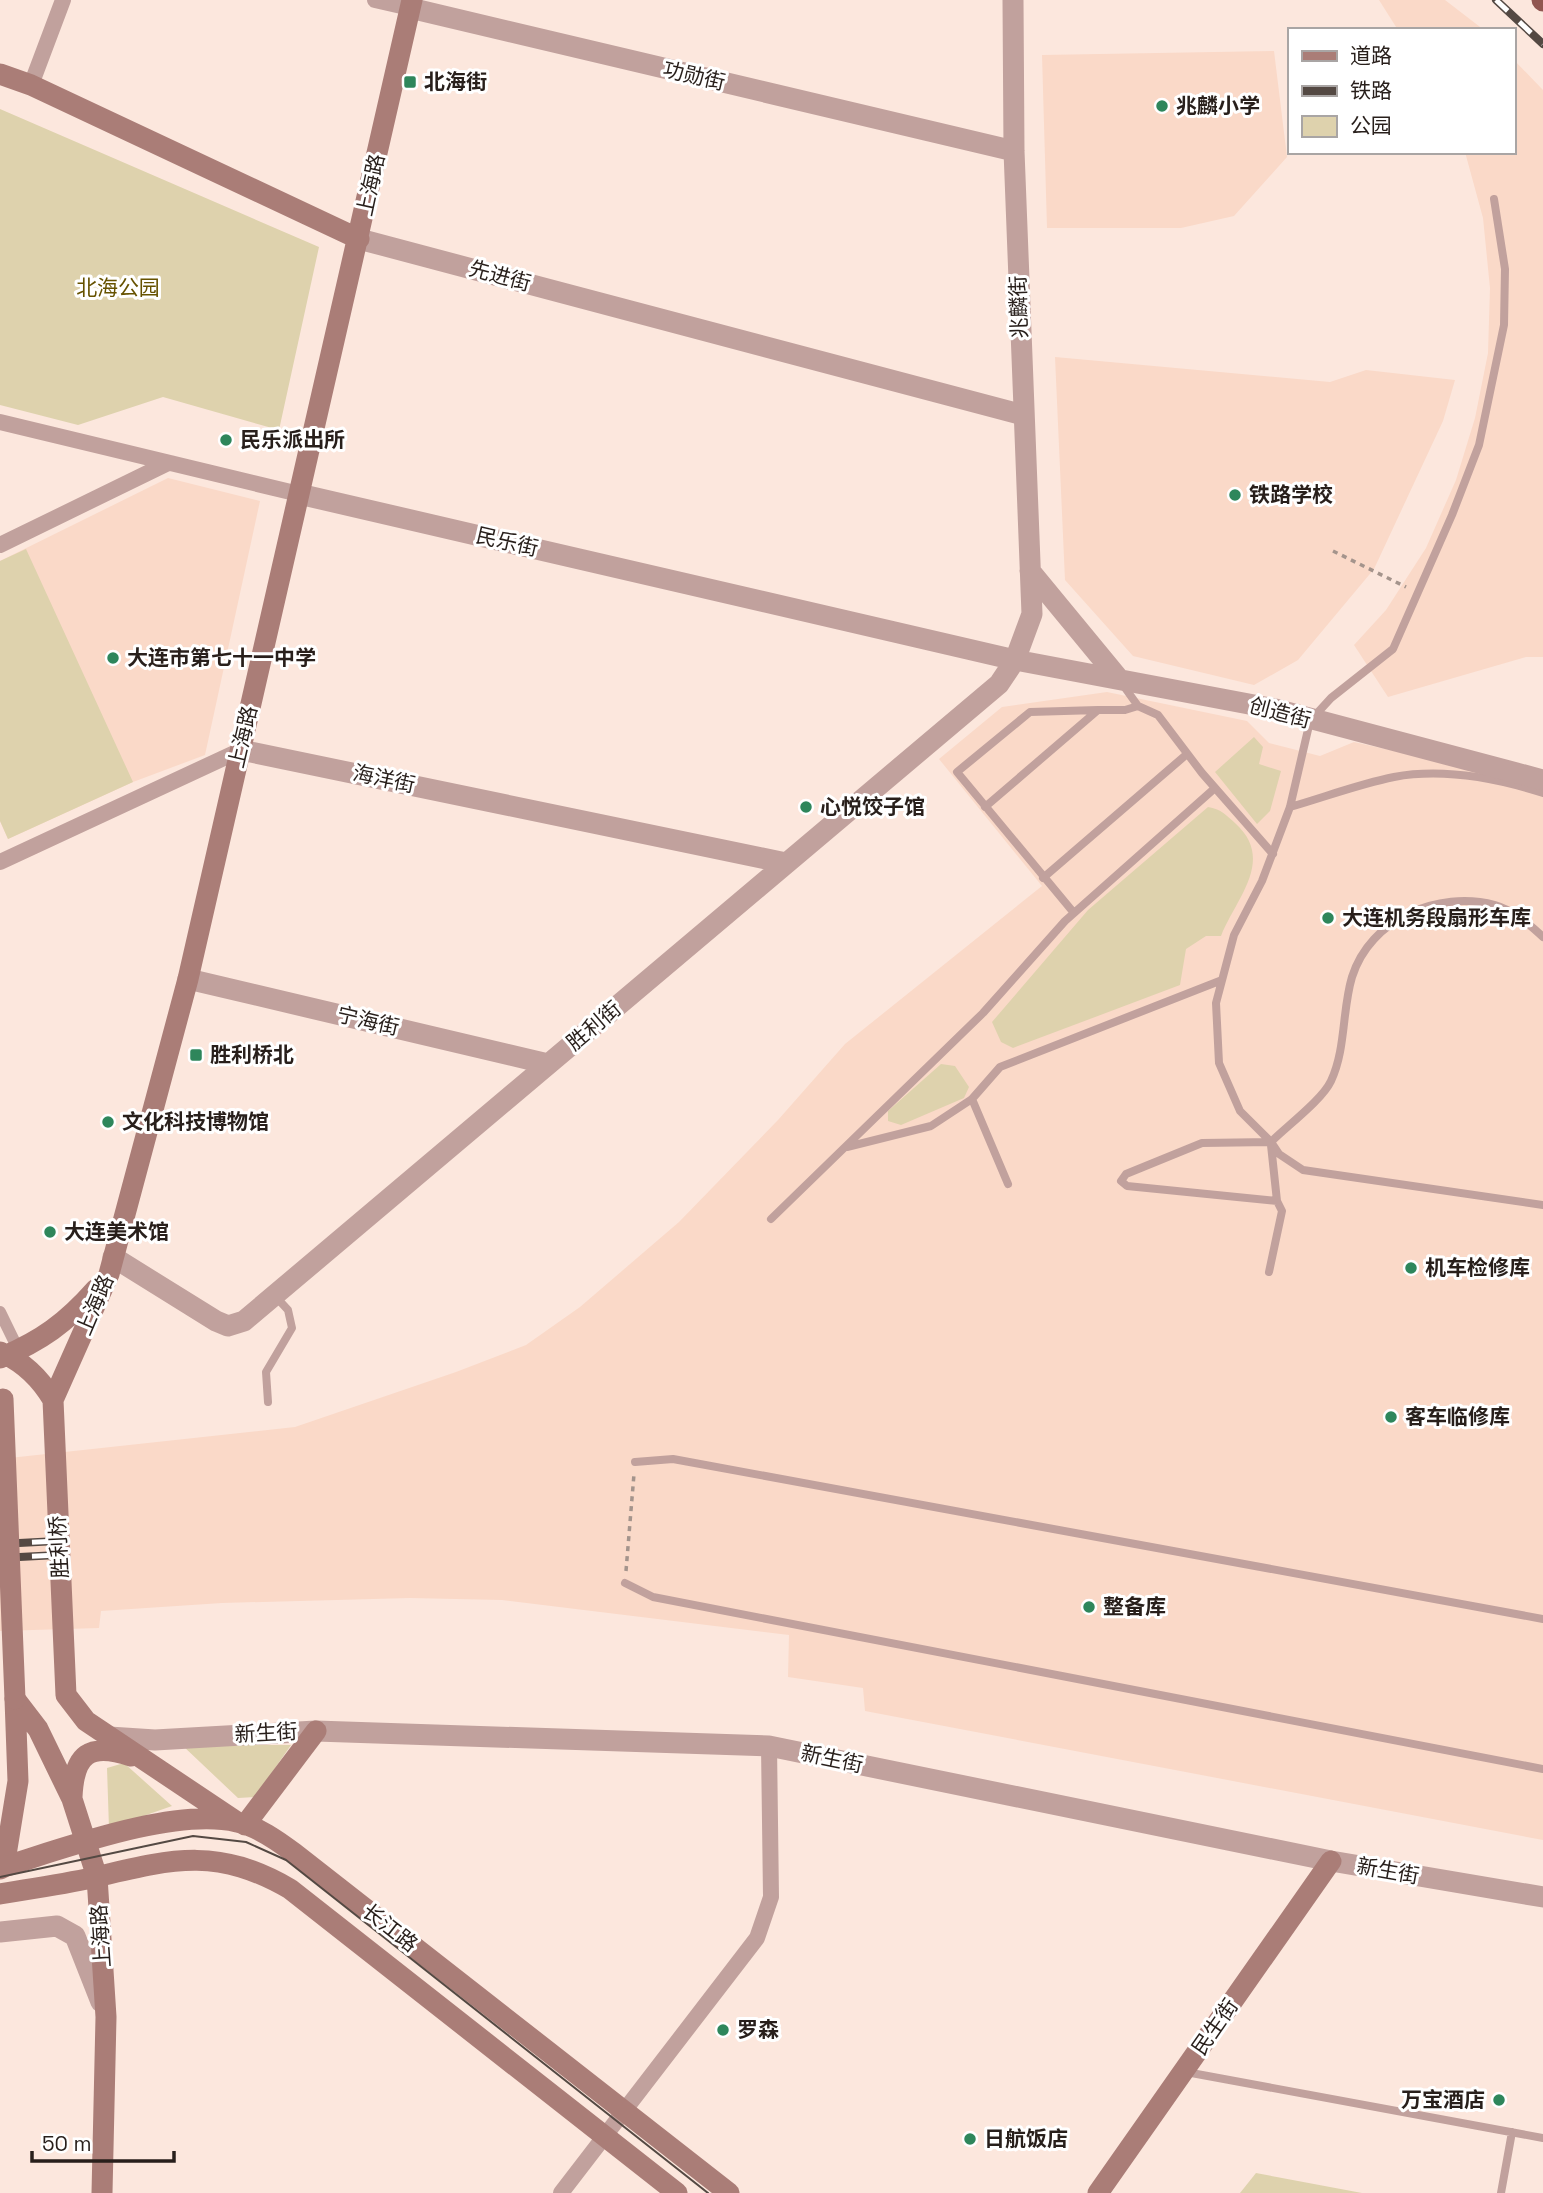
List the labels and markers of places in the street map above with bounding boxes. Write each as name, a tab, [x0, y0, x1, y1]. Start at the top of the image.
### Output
place label: 北海街	[424, 68, 487, 95]
marker: 北海街	[402, 74, 418, 90]
place label: 兆麟小学	[1176, 92, 1260, 119]
marker: 兆麟小学	[1154, 98, 1170, 114]
place label: 民乐派出所	[240, 426, 345, 453]
marker: 民乐派出所	[218, 432, 234, 448]
place label: 铁路学校	[1249, 481, 1333, 508]
marker: 铁路学校	[1227, 487, 1243, 503]
place label: 大连市第七十一中学	[127, 644, 316, 671]
marker: 大连市第七十一中学	[105, 650, 121, 666]
place label: 心悦饺子馆	[820, 793, 925, 820]
marker: 心悦饺子馆	[798, 799, 814, 815]
place label: 大连机务段扇形车库	[1342, 904, 1531, 931]
marker: 大连机务段扇形车库	[1320, 910, 1336, 926]
place label: 胜利桥北	[210, 1041, 294, 1068]
marker: 胜利桥北	[188, 1047, 204, 1063]
place label: 文化科技博物馆	[122, 1108, 269, 1135]
marker: 文化科技博物馆	[100, 1114, 116, 1130]
place label: 大连美术馆	[64, 1218, 169, 1245]
marker: 大连美术馆	[42, 1224, 58, 1240]
place label: 机车检修库	[1425, 1254, 1530, 1281]
marker: 机车检修库	[1403, 1260, 1419, 1276]
place label: 客车临修库	[1405, 1403, 1510, 1430]
marker: 客车临修库	[1383, 1409, 1399, 1425]
place label: 整备库	[1103, 1593, 1166, 1620]
marker: 整备库	[1081, 1599, 1097, 1615]
place label: 罗森	[737, 2016, 779, 2043]
marker: 罗森	[715, 2022, 731, 2038]
place label: 万宝酒店	[1401, 2086, 1485, 2113]
marker: 万宝酒店	[1491, 2092, 1507, 2108]
place label: 日航饭店	[984, 2125, 1068, 2152]
marker: 日航饭店	[962, 2131, 978, 2147]

